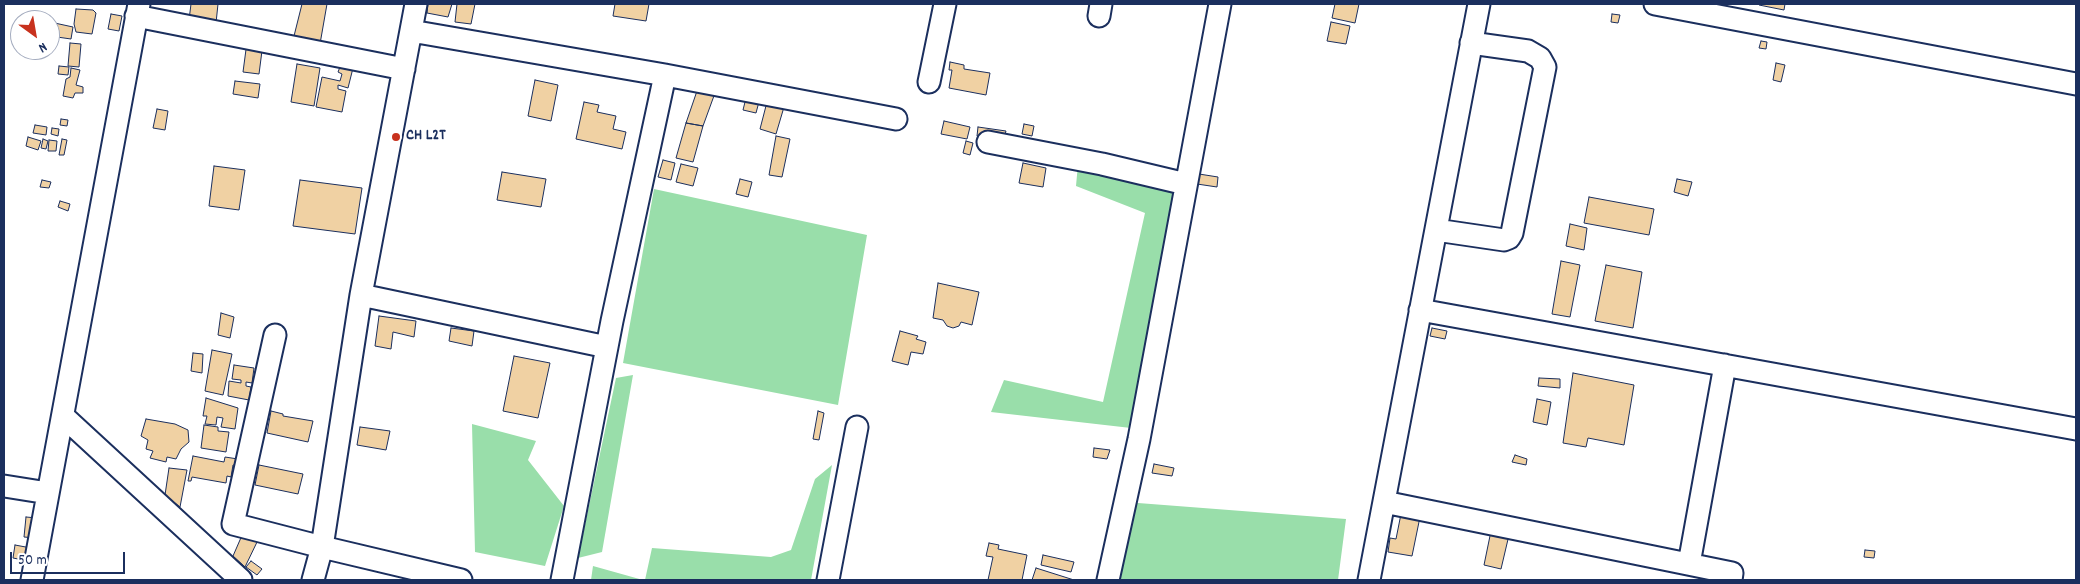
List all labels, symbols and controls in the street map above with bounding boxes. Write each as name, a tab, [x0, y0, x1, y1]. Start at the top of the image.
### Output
north arrow	[10, 10, 60, 60]
text: N	[34, 37, 51, 57]
place label: CH L2T	[406, 127, 446, 147]
marker: CH L2T	[390, 131, 402, 143]
scale bar	[12, 542, 128, 574]
text: 50 m	[18, 550, 47, 572]

